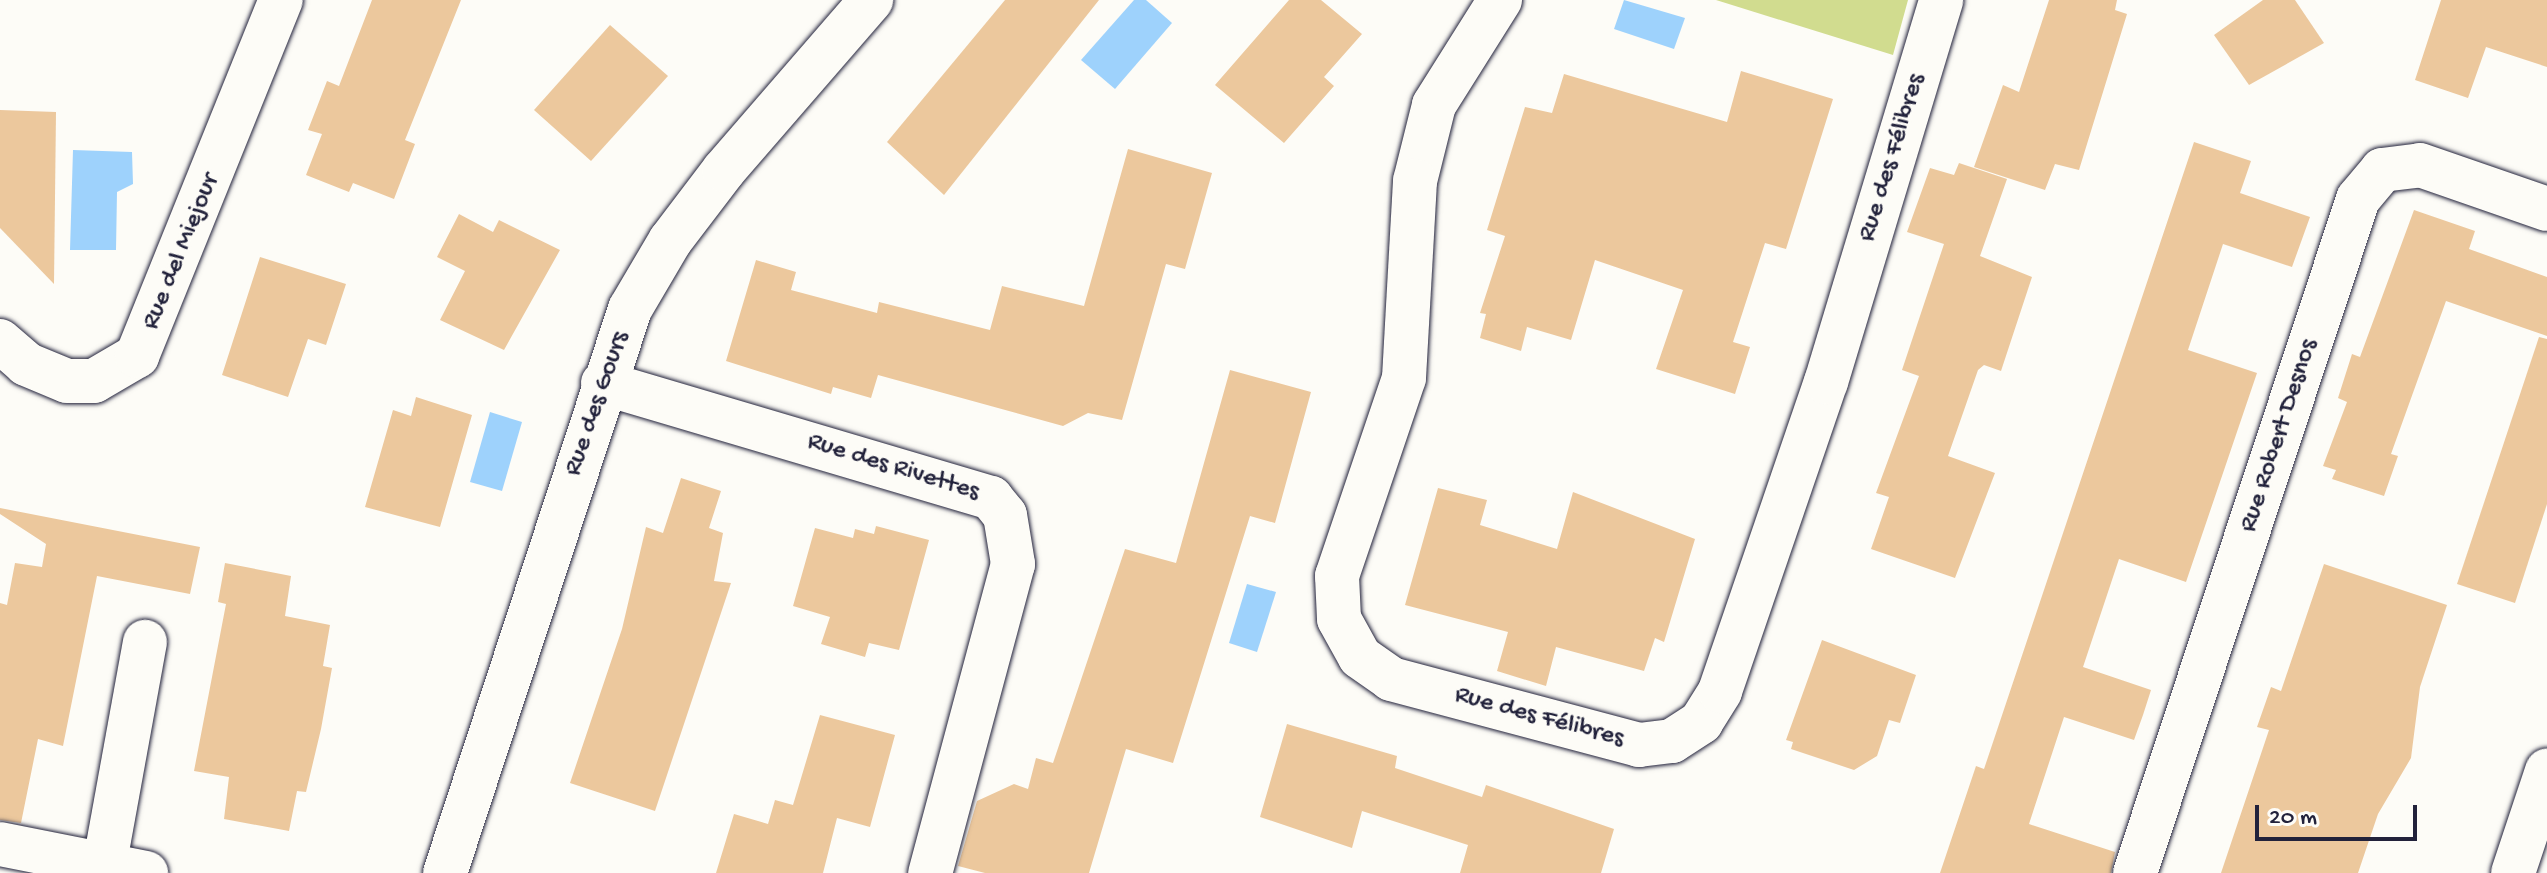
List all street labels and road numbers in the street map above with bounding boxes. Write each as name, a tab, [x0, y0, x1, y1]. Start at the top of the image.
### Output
street label: Rue des Félibres	[1853, 70, 1933, 246]
street label: Rue del Miejour	[137, 169, 227, 335]
street label: Rue des Gours	[559, 328, 637, 480]
street label: Rue Robert Desnos	[2234, 336, 2326, 536]
street label: Rue des Rivettes	[803, 427, 983, 509]
street label: Rue des Félibres	[1451, 680, 1627, 756]

